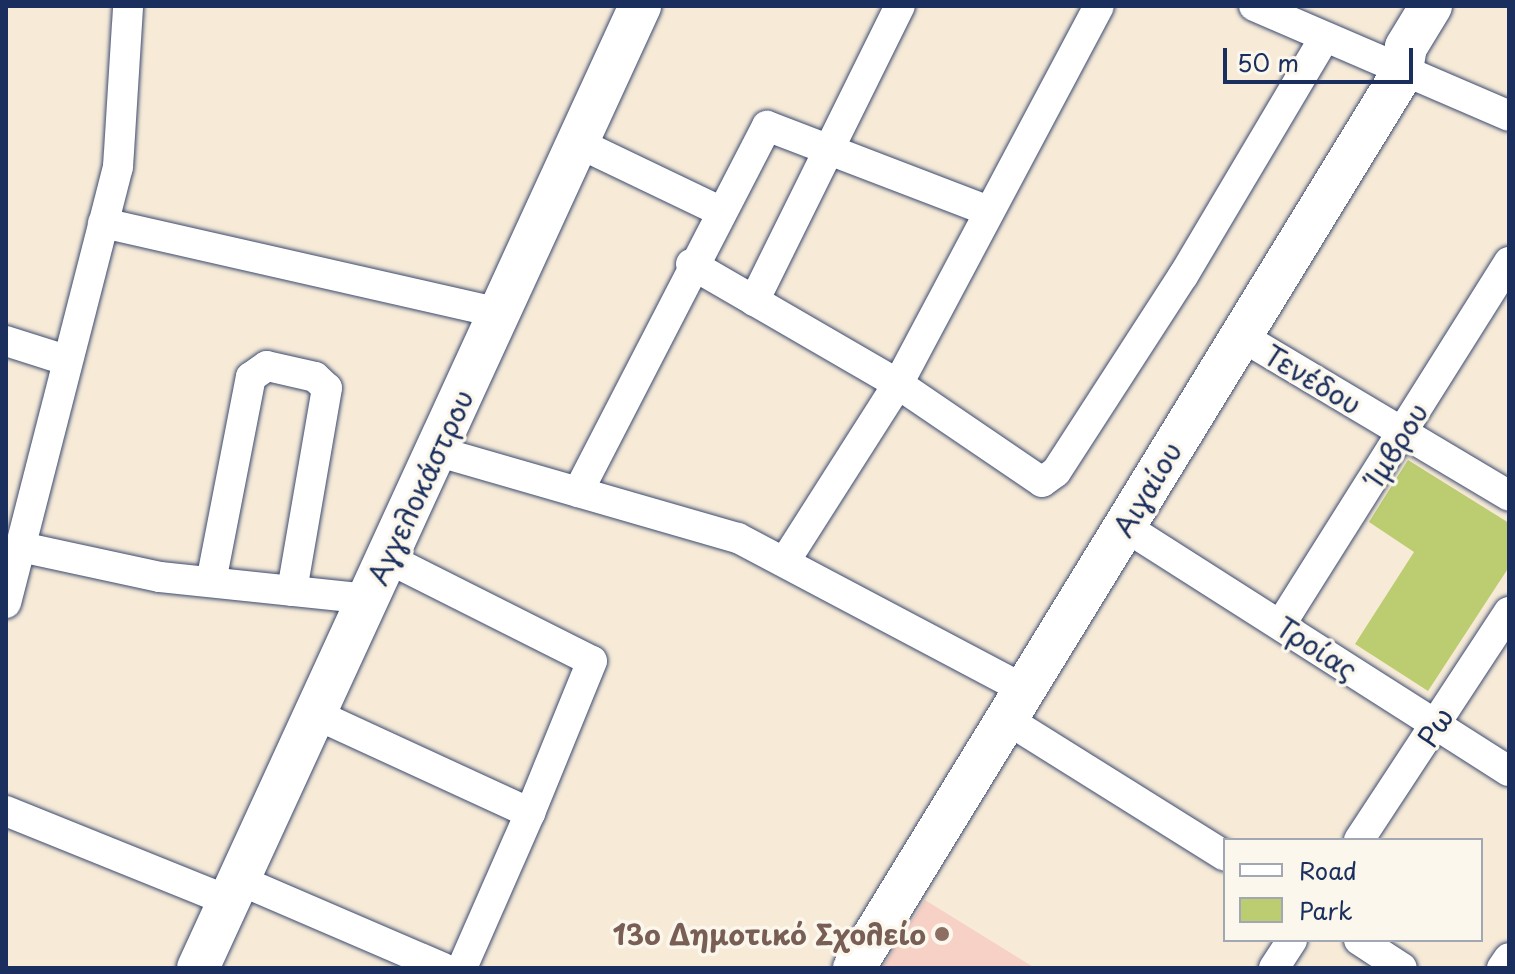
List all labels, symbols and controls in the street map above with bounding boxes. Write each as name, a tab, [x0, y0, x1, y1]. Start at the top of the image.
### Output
scale bar	[1227, 32, 1417, 82]
text: 50 m	[1237, 44, 1299, 80]
street label: Τενέδου	[1259, 337, 1367, 421]
street label: Αγγελοκάστρου	[360, 384, 480, 590]
street label: Ίμβρου	[1358, 396, 1434, 492]
street label: Αιγαίου	[1106, 435, 1188, 543]
street label: Τροίας	[1270, 610, 1364, 686]
street label: Ρω	[1410, 701, 1460, 753]
legend	[1223, 838, 1483, 942]
text: Road	[1299, 852, 1357, 888]
text: Park	[1299, 892, 1353, 928]
place label: 13ο Δημοτικό Σχολείο	[611, 917, 926, 951]
marker: 13ο Δημοτικό Σχολείο	[933, 925, 951, 943]

